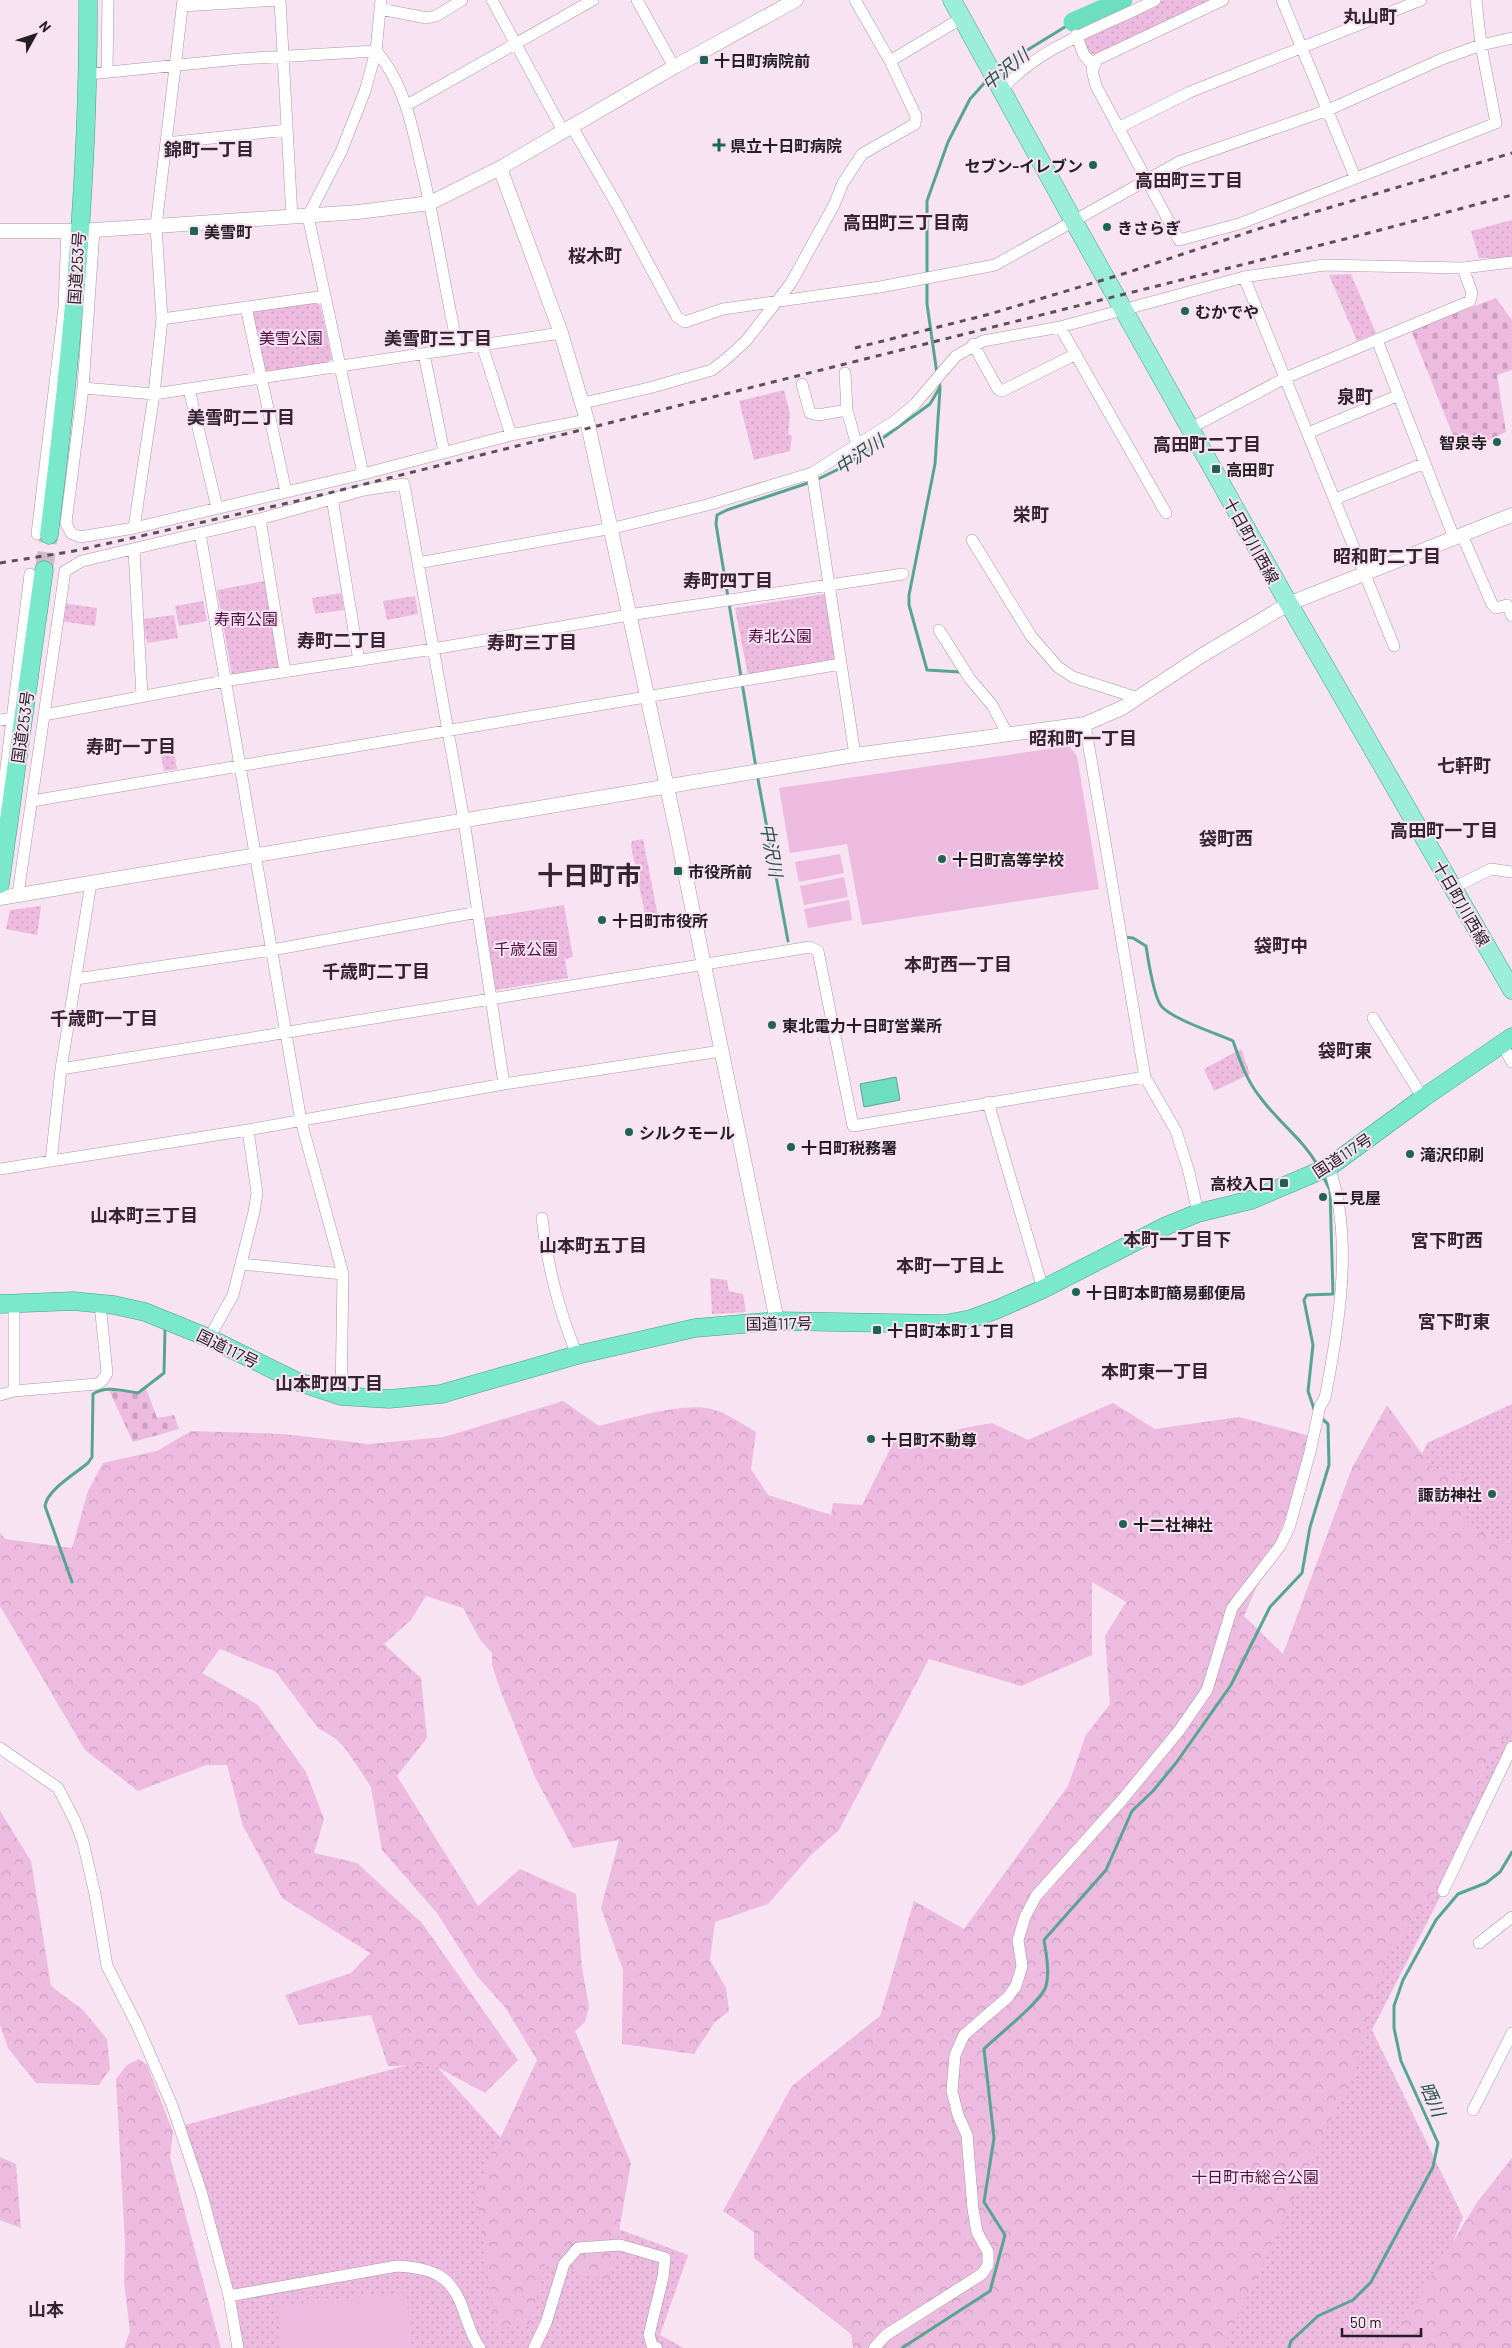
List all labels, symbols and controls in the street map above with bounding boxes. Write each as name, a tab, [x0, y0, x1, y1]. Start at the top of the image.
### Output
district label: 丸山町	[1343, 5, 1397, 27]
north arrow	[10, 10, 60, 60]
text: N	[36, 17, 55, 35]
water label: 中沢川	[977, 42, 1034, 95]
place label: 十日町病院前	[714, 51, 810, 70]
marker: 十日町病院前	[698, 54, 710, 66]
place label: 県立十日町病院	[730, 136, 842, 155]
district label: 錦町一丁目	[164, 138, 254, 160]
marker: 県立十日町病院	[712, 138, 726, 152]
place label: セブン-イレブン	[964, 156, 1083, 175]
marker: セブン-イレブン	[1087, 159, 1099, 171]
district label: 高田町三丁目	[1135, 169, 1243, 191]
district label: 高田町三丁目南	[843, 211, 969, 233]
place label: きさらぎ	[1117, 218, 1181, 237]
marker: きさらぎ	[1101, 221, 1113, 233]
place label: 美雪町	[204, 222, 252, 241]
marker: 美雪町	[188, 225, 200, 237]
street label: 国道253号	[64, 231, 88, 305]
district label: 桜木町	[568, 244, 622, 266]
place label: むかでや	[1195, 302, 1259, 321]
marker: むかでや	[1179, 305, 1191, 317]
district label: 美雪町三丁目	[384, 327, 492, 349]
park label: 美雪公園	[259, 328, 323, 347]
district label: 泉町	[1337, 385, 1373, 407]
district label: 美雪町二丁目	[187, 406, 295, 428]
water label: 中沢川	[830, 429, 889, 478]
district label: 高田町二丁目	[1153, 433, 1261, 455]
place label: 智泉寺	[1439, 433, 1487, 452]
marker: 智泉寺	[1491, 436, 1503, 448]
place label: 高田町	[1226, 460, 1274, 479]
marker: 高田町	[1210, 463, 1222, 475]
street label: 十日町川西線	[1220, 493, 1284, 587]
district label: 栄町	[1013, 503, 1049, 525]
district label: 昭和町二丁目	[1333, 545, 1441, 567]
district label: 寿町四丁目	[683, 569, 773, 591]
park label: 寿南公園	[214, 609, 278, 628]
park label: 寿北公園	[748, 626, 812, 645]
district label: 寿町二丁目	[297, 629, 387, 651]
district label: 寿町三丁目	[487, 631, 577, 653]
street label: 国道253号	[8, 690, 36, 764]
district label: 昭和町一丁目	[1029, 727, 1137, 749]
district label: 寿町一丁目	[86, 735, 176, 757]
district label: 七軒町	[1437, 754, 1491, 776]
district label: 高田町一丁目	[1390, 819, 1498, 841]
water label: 中沢川	[756, 822, 788, 880]
district label: 袋町西	[1199, 827, 1253, 849]
place label: 十日町高等学校	[952, 850, 1064, 869]
marker: 十日町高等学校	[936, 853, 948, 865]
street label: 十日町川西線	[1430, 857, 1494, 949]
district label: 十日町市	[537, 859, 641, 890]
place label: 市役所前	[688, 862, 752, 881]
marker: 市役所前	[672, 865, 684, 877]
place label: 十日町市役所	[612, 911, 708, 930]
marker: 十日町市役所	[596, 914, 608, 926]
district label: 袋町中	[1254, 934, 1308, 956]
park label: 千歳公園	[494, 939, 558, 958]
district label: 本町西一丁目	[904, 953, 1012, 975]
district label: 千歳町二丁目	[322, 960, 430, 982]
district label: 千歳町一丁目	[50, 1007, 158, 1029]
place label: 東北電力十日町営業所	[782, 1016, 942, 1035]
marker: 東北電力十日町営業所	[766, 1019, 778, 1031]
district label: 袋町東	[1318, 1039, 1372, 1061]
place label: シルクモール	[639, 1123, 735, 1142]
marker: シルクモール	[623, 1126, 635, 1138]
street label: 国道117号	[1309, 1129, 1375, 1181]
place label: 十日町税務署	[801, 1138, 897, 1157]
marker: 十日町税務署	[785, 1141, 797, 1153]
place label: 滝沢印刷	[1420, 1145, 1484, 1164]
marker: 滝沢印刷	[1404, 1148, 1416, 1160]
place label: 高校入口	[1210, 1174, 1274, 1193]
marker: 高校入口	[1278, 1177, 1290, 1189]
place label: 二見屋	[1333, 1188, 1381, 1207]
marker: 二見屋	[1317, 1191, 1329, 1203]
district label: 山本町三丁目	[90, 1204, 198, 1226]
district label: 本町一丁目下	[1123, 1228, 1231, 1250]
district label: 宮下町西	[1411, 1229, 1483, 1251]
district label: 山本町五丁目	[539, 1234, 647, 1256]
district label: 本町一丁目上	[896, 1254, 1004, 1276]
place label: 十日町本町簡易郵便局	[1086, 1283, 1246, 1302]
marker: 十日町本町簡易郵便局	[1070, 1286, 1082, 1298]
district label: 宮下町東	[1418, 1310, 1490, 1332]
street label: 国道117号	[745, 1313, 813, 1333]
place label: 十日町本町１丁目	[887, 1321, 1015, 1340]
marker: 十日町本町１丁目	[871, 1324, 883, 1336]
street label: 国道117号	[194, 1325, 262, 1371]
district label: 本町東一丁目	[1101, 1360, 1209, 1382]
district label: 山本町四丁目	[275, 1372, 383, 1394]
place label: 十日町不動尊	[881, 1430, 977, 1449]
marker: 十日町不動尊	[865, 1433, 877, 1445]
place label: 諏訪神社	[1418, 1485, 1482, 1504]
marker: 諏訪神社	[1486, 1488, 1498, 1500]
place label: 十二社神社	[1133, 1515, 1213, 1534]
marker: 十二社神社	[1117, 1518, 1129, 1530]
water label: 晒川	[1416, 2078, 1451, 2122]
park label: 十日町市総合公園	[1191, 2167, 1319, 2186]
district label: 山本	[28, 2298, 64, 2320]
scale bar	[1342, 2306, 1421, 2338]
text: 50 m	[1350, 2313, 1382, 2331]

